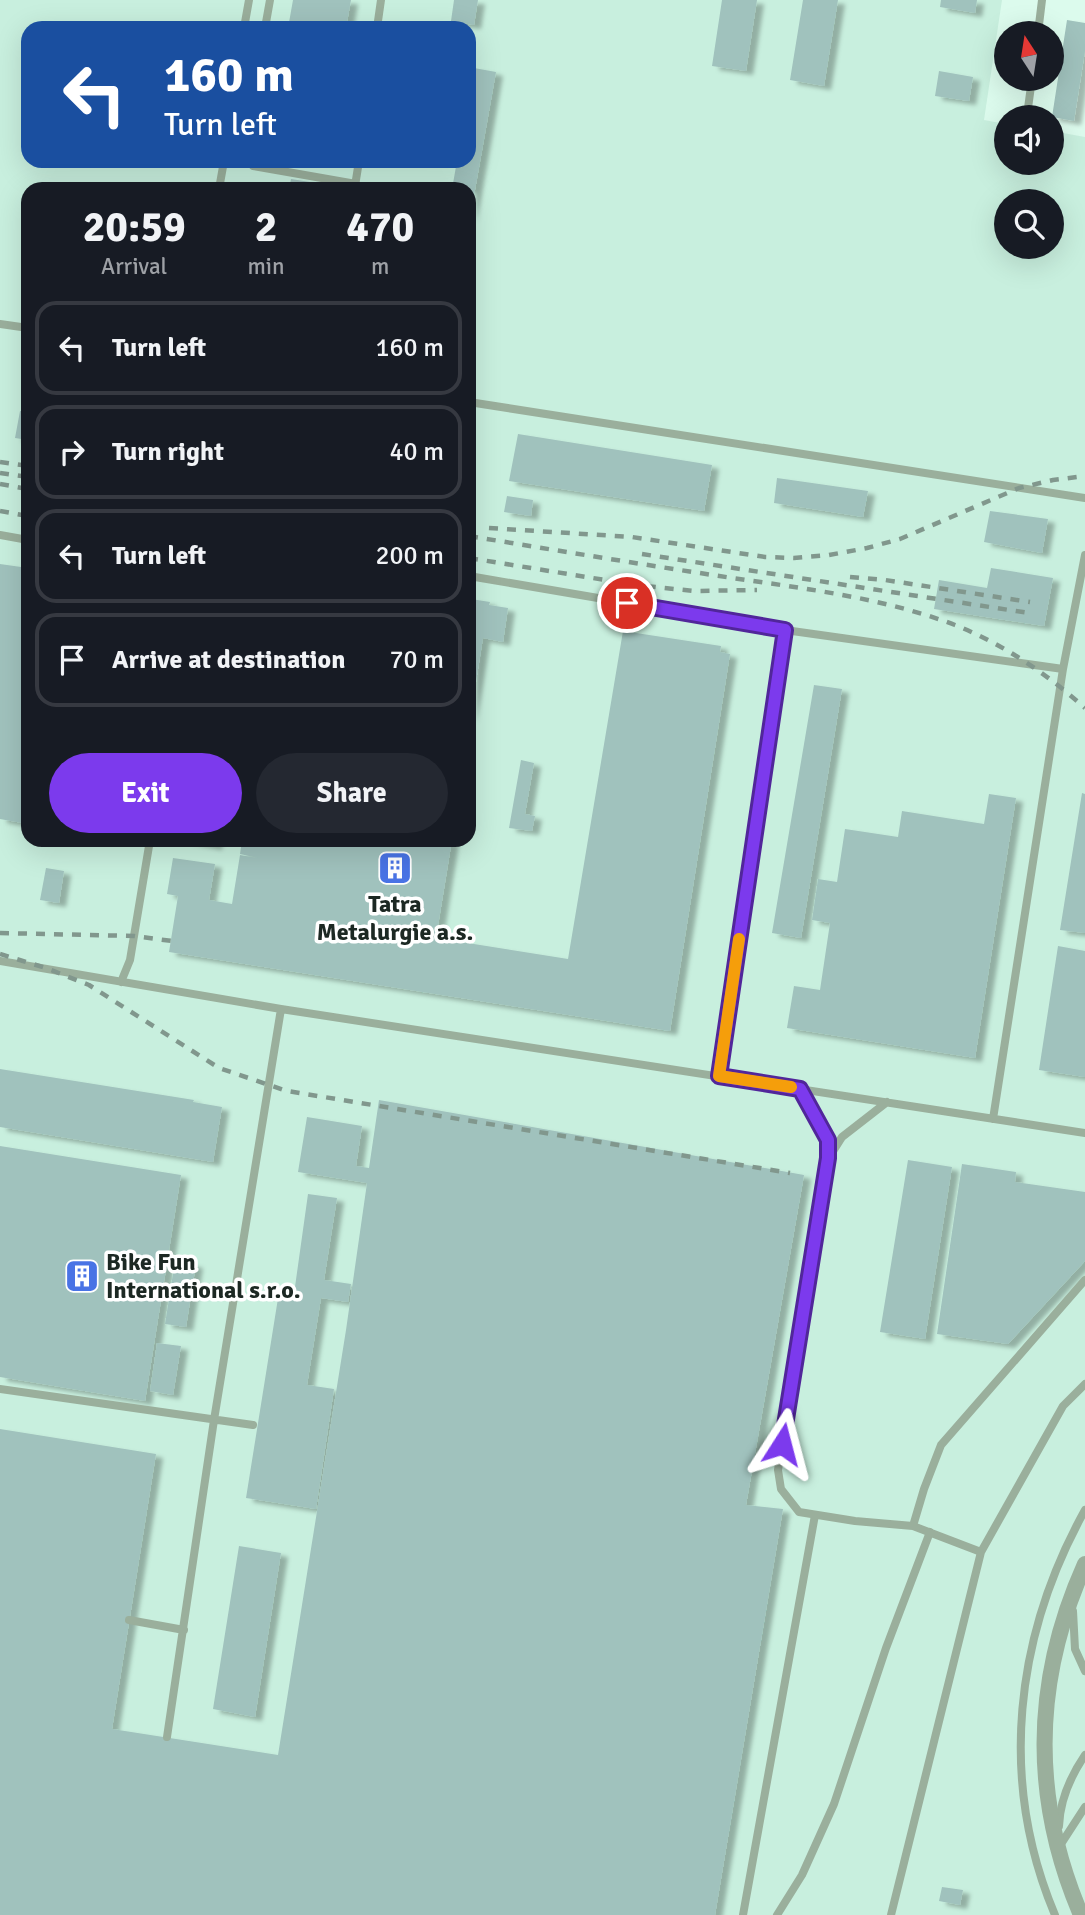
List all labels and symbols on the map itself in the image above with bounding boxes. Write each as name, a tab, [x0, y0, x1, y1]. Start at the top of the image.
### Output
north arrow	[994, 21, 1064, 91]
pin	[597, 573, 657, 633]
building icon: Tatra Metalurgie a.s.	[376, 849, 414, 887]
place label: Tatra Metalurgie a.s.	[317, 889, 473, 947]
place label: Bike Fun International s.r.o.	[106, 1247, 301, 1305]
building icon: Bike Fun International s.r.o.	[63, 1257, 101, 1295]
position arrow	[745, 1407, 819, 1481]

